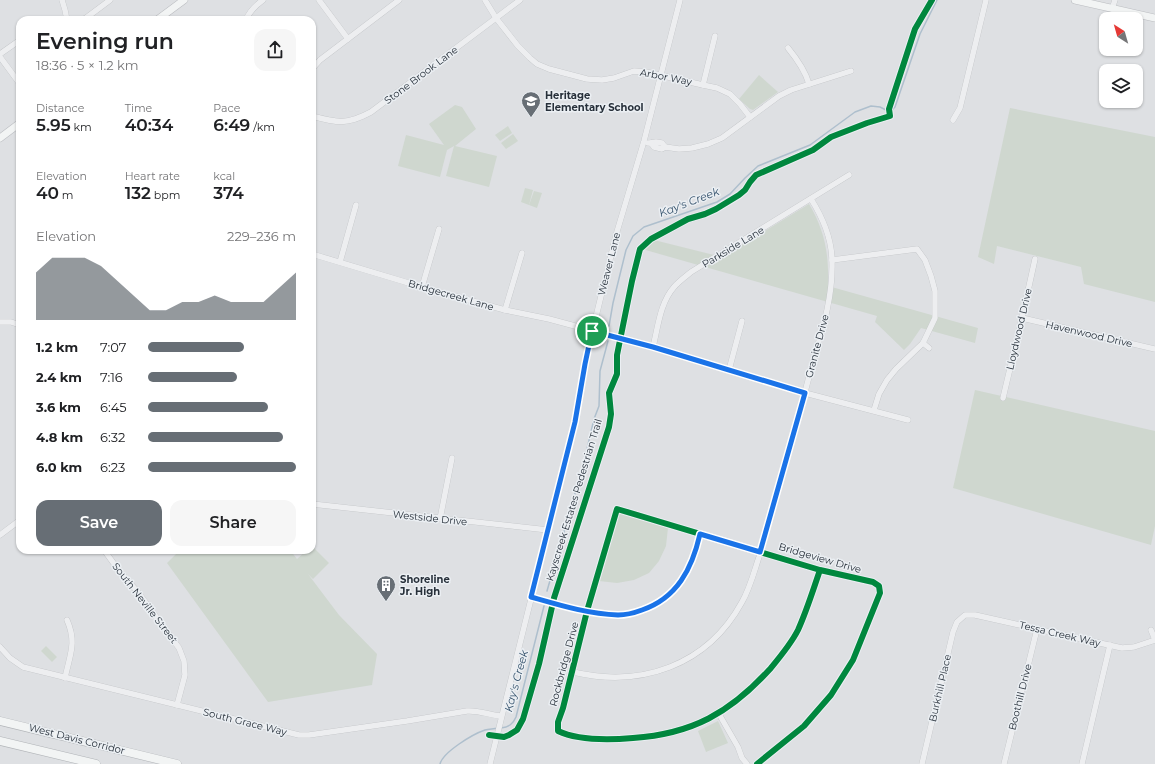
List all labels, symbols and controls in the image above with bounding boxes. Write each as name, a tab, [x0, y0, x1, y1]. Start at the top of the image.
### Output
north arrow	[1099, 12, 1143, 56]
map controls	[1099, 12, 1143, 108]
text: Evening run	[36, 28, 174, 55]
button: share	[254, 29, 296, 71]
street label: Stone Brook Lane	[382, 43, 460, 107]
text: 18:36 · 5 × 1.2 km	[36, 57, 139, 73]
button: layers	[1099, 64, 1143, 108]
street label: Arbor Way	[639, 66, 694, 88]
place label: Heritage Elementary School	[545, 89, 644, 114]
school or university icon: Heritage Elementary School	[520, 90, 542, 118]
text: Distance	[36, 101, 84, 115]
text: Time	[125, 101, 152, 115]
text: Pace	[213, 101, 240, 115]
text: 5.95	[36, 115, 71, 135]
text: 40:34	[125, 115, 173, 135]
text: 6:49	[213, 115, 250, 135]
text: km	[71, 120, 92, 134]
text: /km	[250, 120, 275, 134]
text: Elevation	[36, 169, 87, 183]
text: Heart rate	[125, 169, 180, 183]
text: kcal	[213, 169, 235, 183]
text: 40	[36, 183, 59, 203]
text: 132	[125, 183, 151, 203]
text: 374	[213, 183, 244, 203]
water label: Kay's Creek	[657, 184, 722, 220]
text: m	[59, 188, 74, 202]
text: bpm	[151, 188, 180, 202]
street label: Parkside Lane	[700, 223, 766, 271]
text: Elevation	[36, 228, 96, 244]
text: 229–236 m	[227, 228, 296, 244]
street label: Weaver Lane	[595, 231, 623, 297]
street label: Bridgecreek Lane	[407, 277, 495, 313]
street label: Lloydwood Drive	[1003, 287, 1035, 371]
street label: Granite Drive	[802, 313, 832, 379]
pin	[575, 314, 609, 348]
street label: Havenwood Drive	[1044, 318, 1134, 350]
icon: arrive	[581, 320, 603, 342]
text: 1.2 km	[36, 339, 78, 355]
text: 7:07	[100, 339, 126, 355]
text: 2.4 km	[36, 369, 82, 385]
text: 7:16	[100, 369, 123, 385]
text: 3.6 km	[36, 399, 81, 415]
text: 6:45	[100, 399, 127, 415]
street label: Kayscreek Estates Pedestrian Trail	[543, 417, 605, 583]
text: 4.8 km	[36, 429, 83, 445]
text: 6:32	[100, 429, 125, 445]
text: 6.0 km	[36, 459, 82, 475]
text: 6:23	[100, 459, 125, 475]
button: Save	[36, 500, 162, 546]
button: Share	[170, 500, 296, 546]
street label: Westside Drive	[392, 508, 468, 528]
street label: Bridgeview Drive	[777, 540, 863, 576]
street label: South Neville Street	[109, 560, 181, 646]
place label: Shoreline Jr. High	[399, 573, 450, 598]
building icon: Shoreline Jr. High	[375, 574, 397, 602]
street label: Tessa Creek Way	[1018, 618, 1102, 650]
street label: Rockbridge Drive	[546, 620, 582, 708]
water label: Kay's Creek	[501, 648, 531, 713]
street label: Burkhill Place	[926, 653, 954, 723]
street label: Boothill Drive	[1005, 663, 1035, 731]
street label: South Grace Way	[202, 705, 289, 739]
street label: West Davis Corridor	[28, 721, 126, 757]

